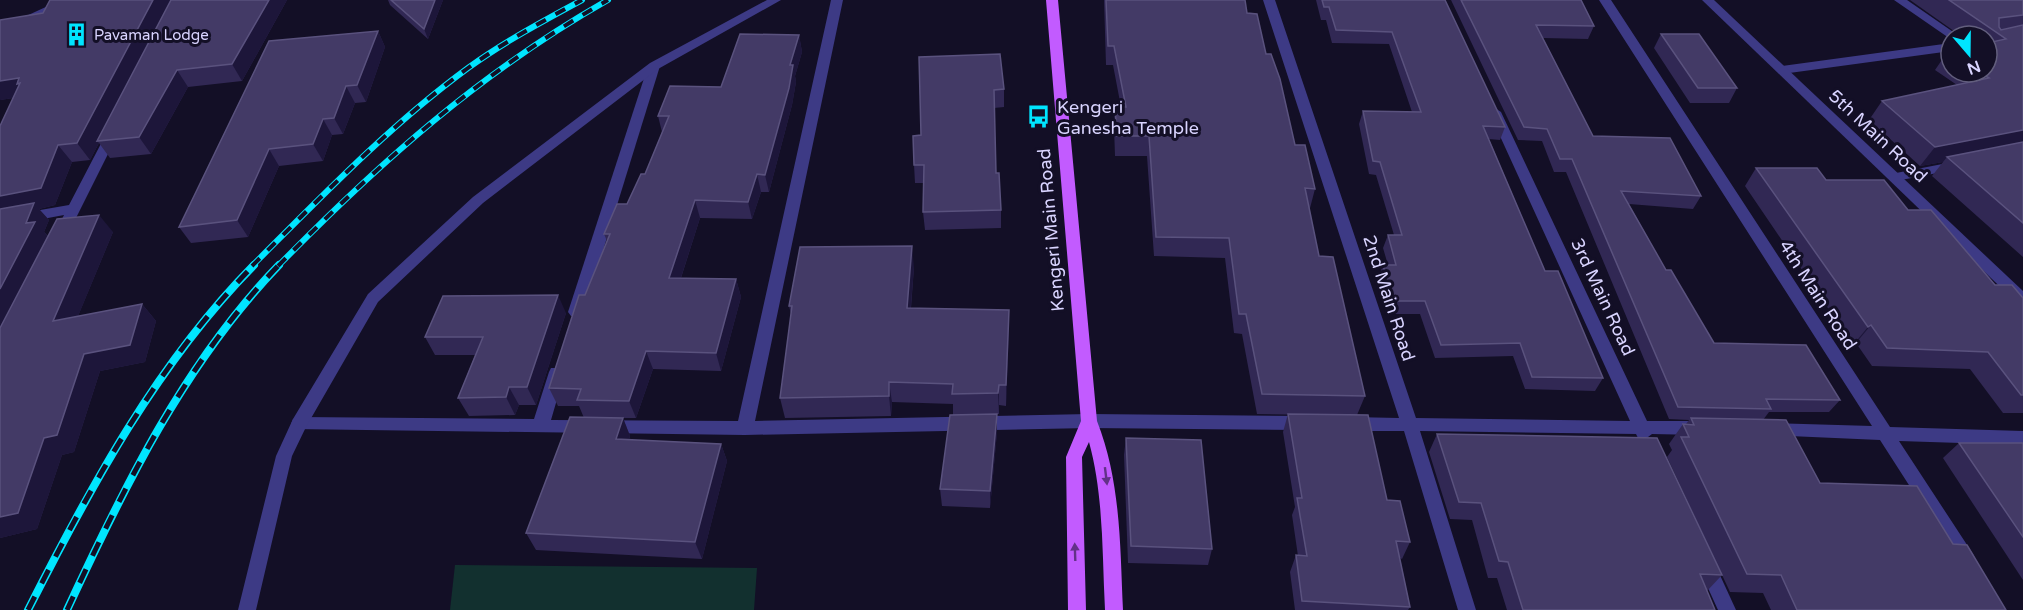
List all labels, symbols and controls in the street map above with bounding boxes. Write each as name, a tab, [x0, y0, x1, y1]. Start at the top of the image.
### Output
building icon: Pavaman Lodge	[63, 22, 89, 48]
north arrow	[1939, 24, 1999, 84]
place label: Pavaman Lodge	[94, 26, 209, 44]
text: N	[1964, 56, 1983, 79]
street label: 5th Main Road	[1824, 85, 1932, 187]
place label: Kengeri Ganesha Temple	[1057, 96, 1199, 139]
bus stop icon: Kengeri Ganesha Temple	[1026, 104, 1052, 130]
street label: Kengeri Main Road	[1033, 148, 1069, 312]
street label: 2nd Main Road	[1358, 232, 1420, 364]
street label: 3rd Main Road	[1566, 235, 1640, 359]
street label: 4th Main Road	[1774, 236, 1862, 354]
one-way arrow	[1101, 467, 1110, 486]
one-way arrow	[1071, 542, 1080, 561]

